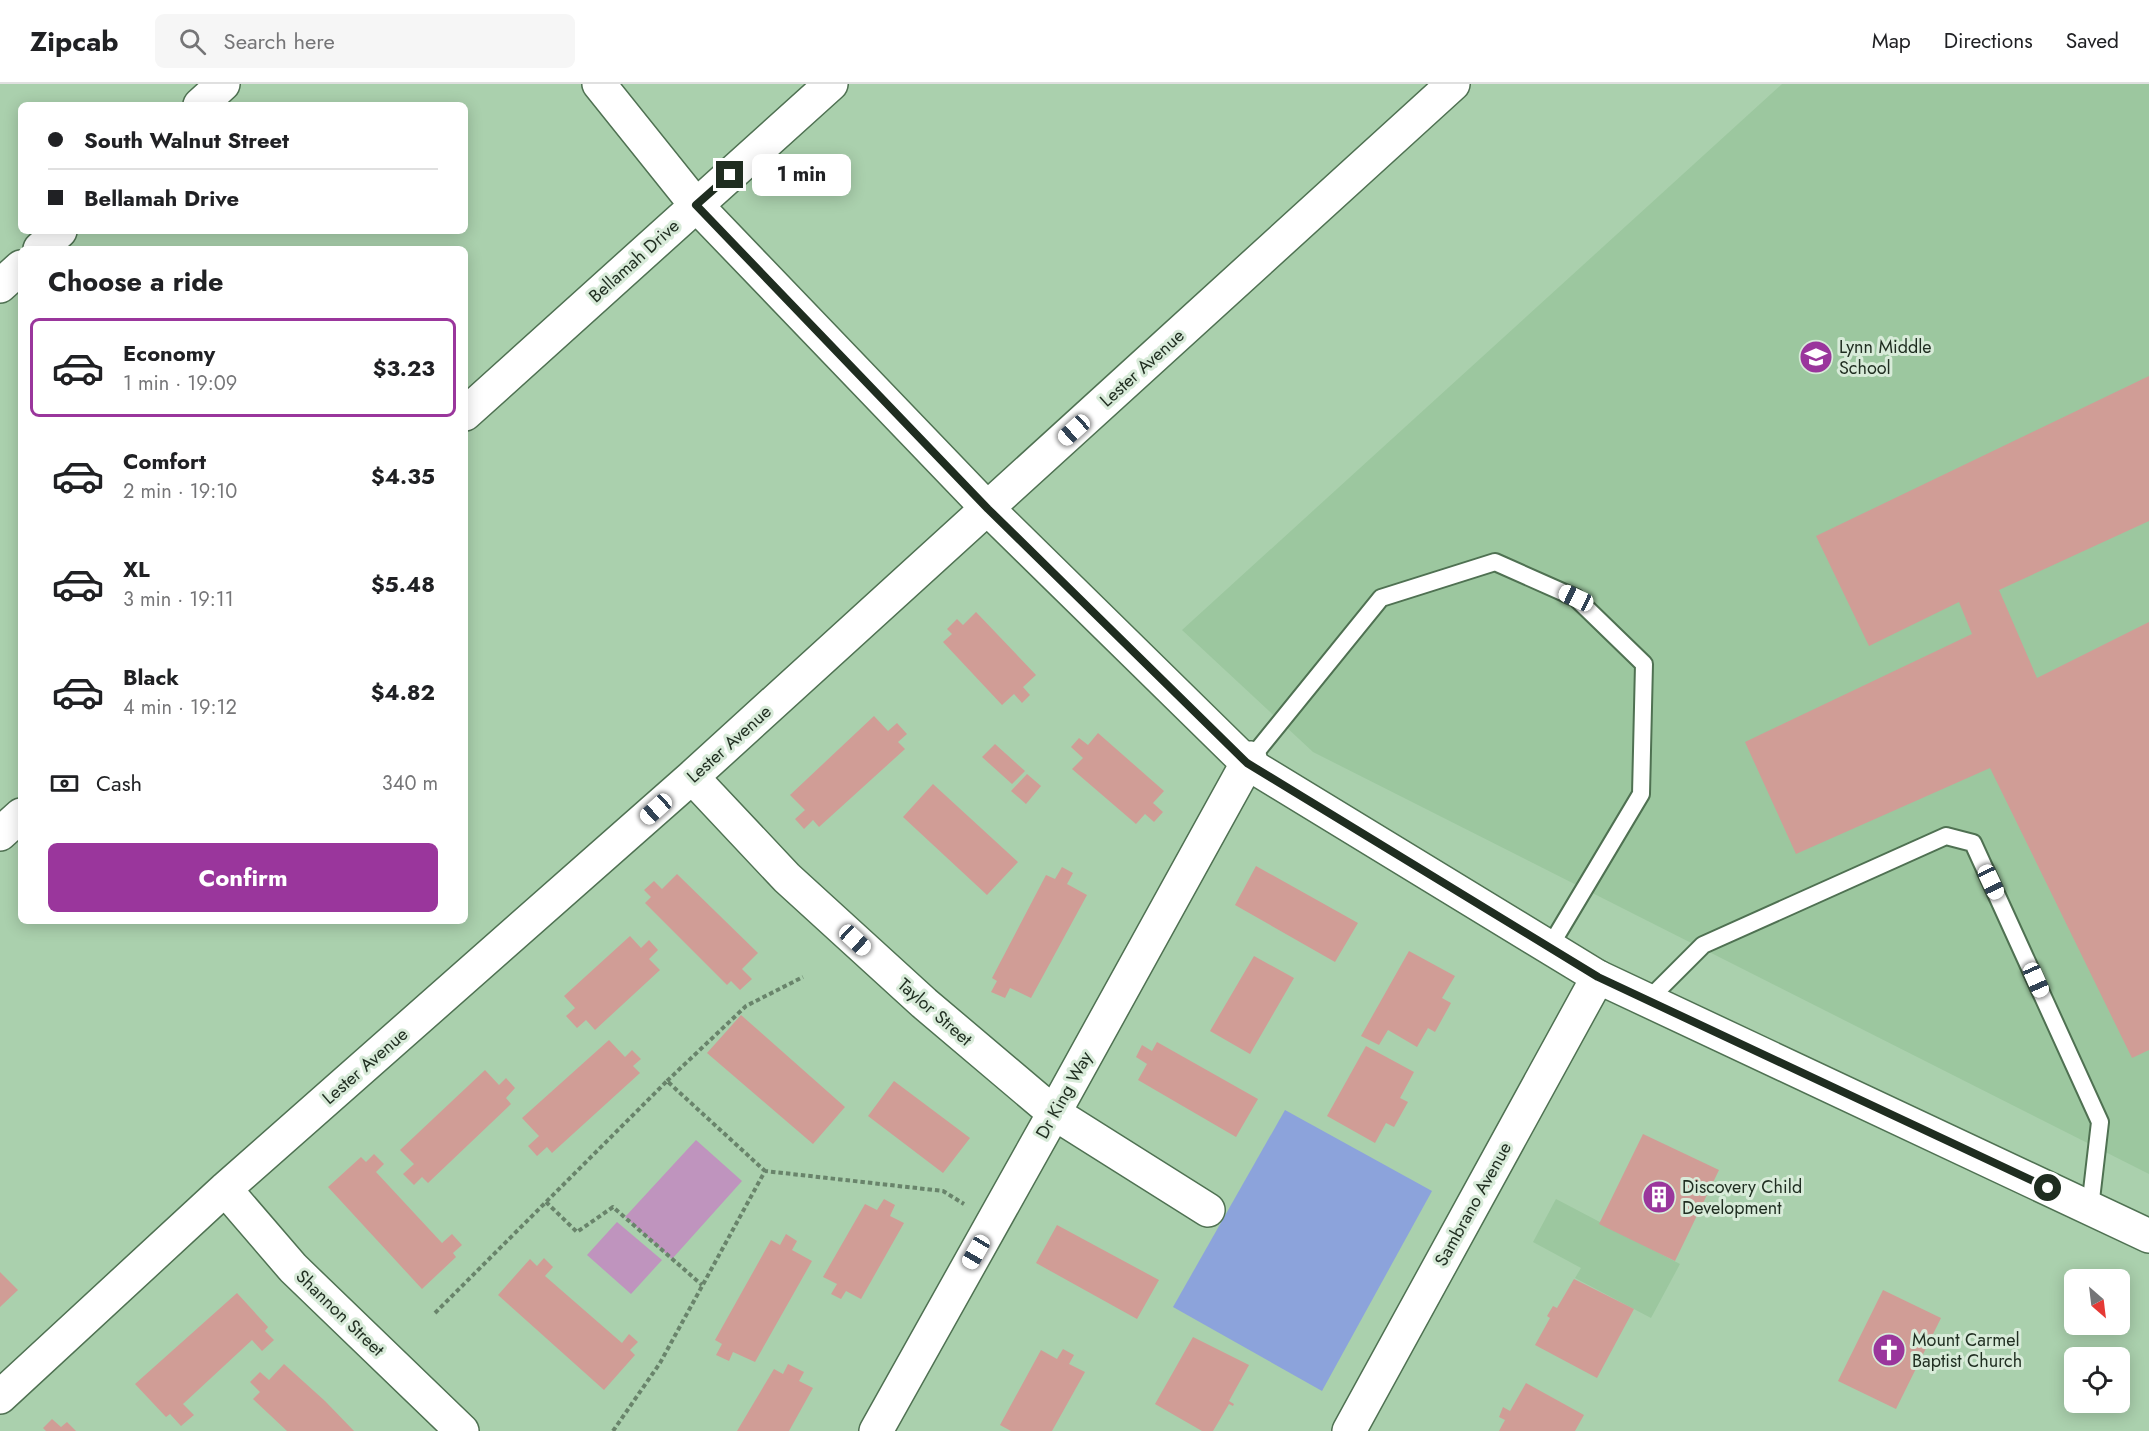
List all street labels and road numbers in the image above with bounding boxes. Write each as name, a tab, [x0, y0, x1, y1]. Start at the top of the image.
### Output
street label: Bellamah Drive	[583, 213, 685, 309]
street label: Lester Avenue	[1094, 323, 1190, 413]
street label: Lester Avenue	[681, 699, 777, 789]
street label: Taylor Street	[892, 972, 979, 1052]
street label: Lester Avenue	[317, 1021, 413, 1111]
street label: Dr King Way	[1029, 1047, 1099, 1143]
street label: Sambrano Avenue	[1428, 1137, 1518, 1271]
street label: Shannon Street	[290, 1264, 391, 1363]

